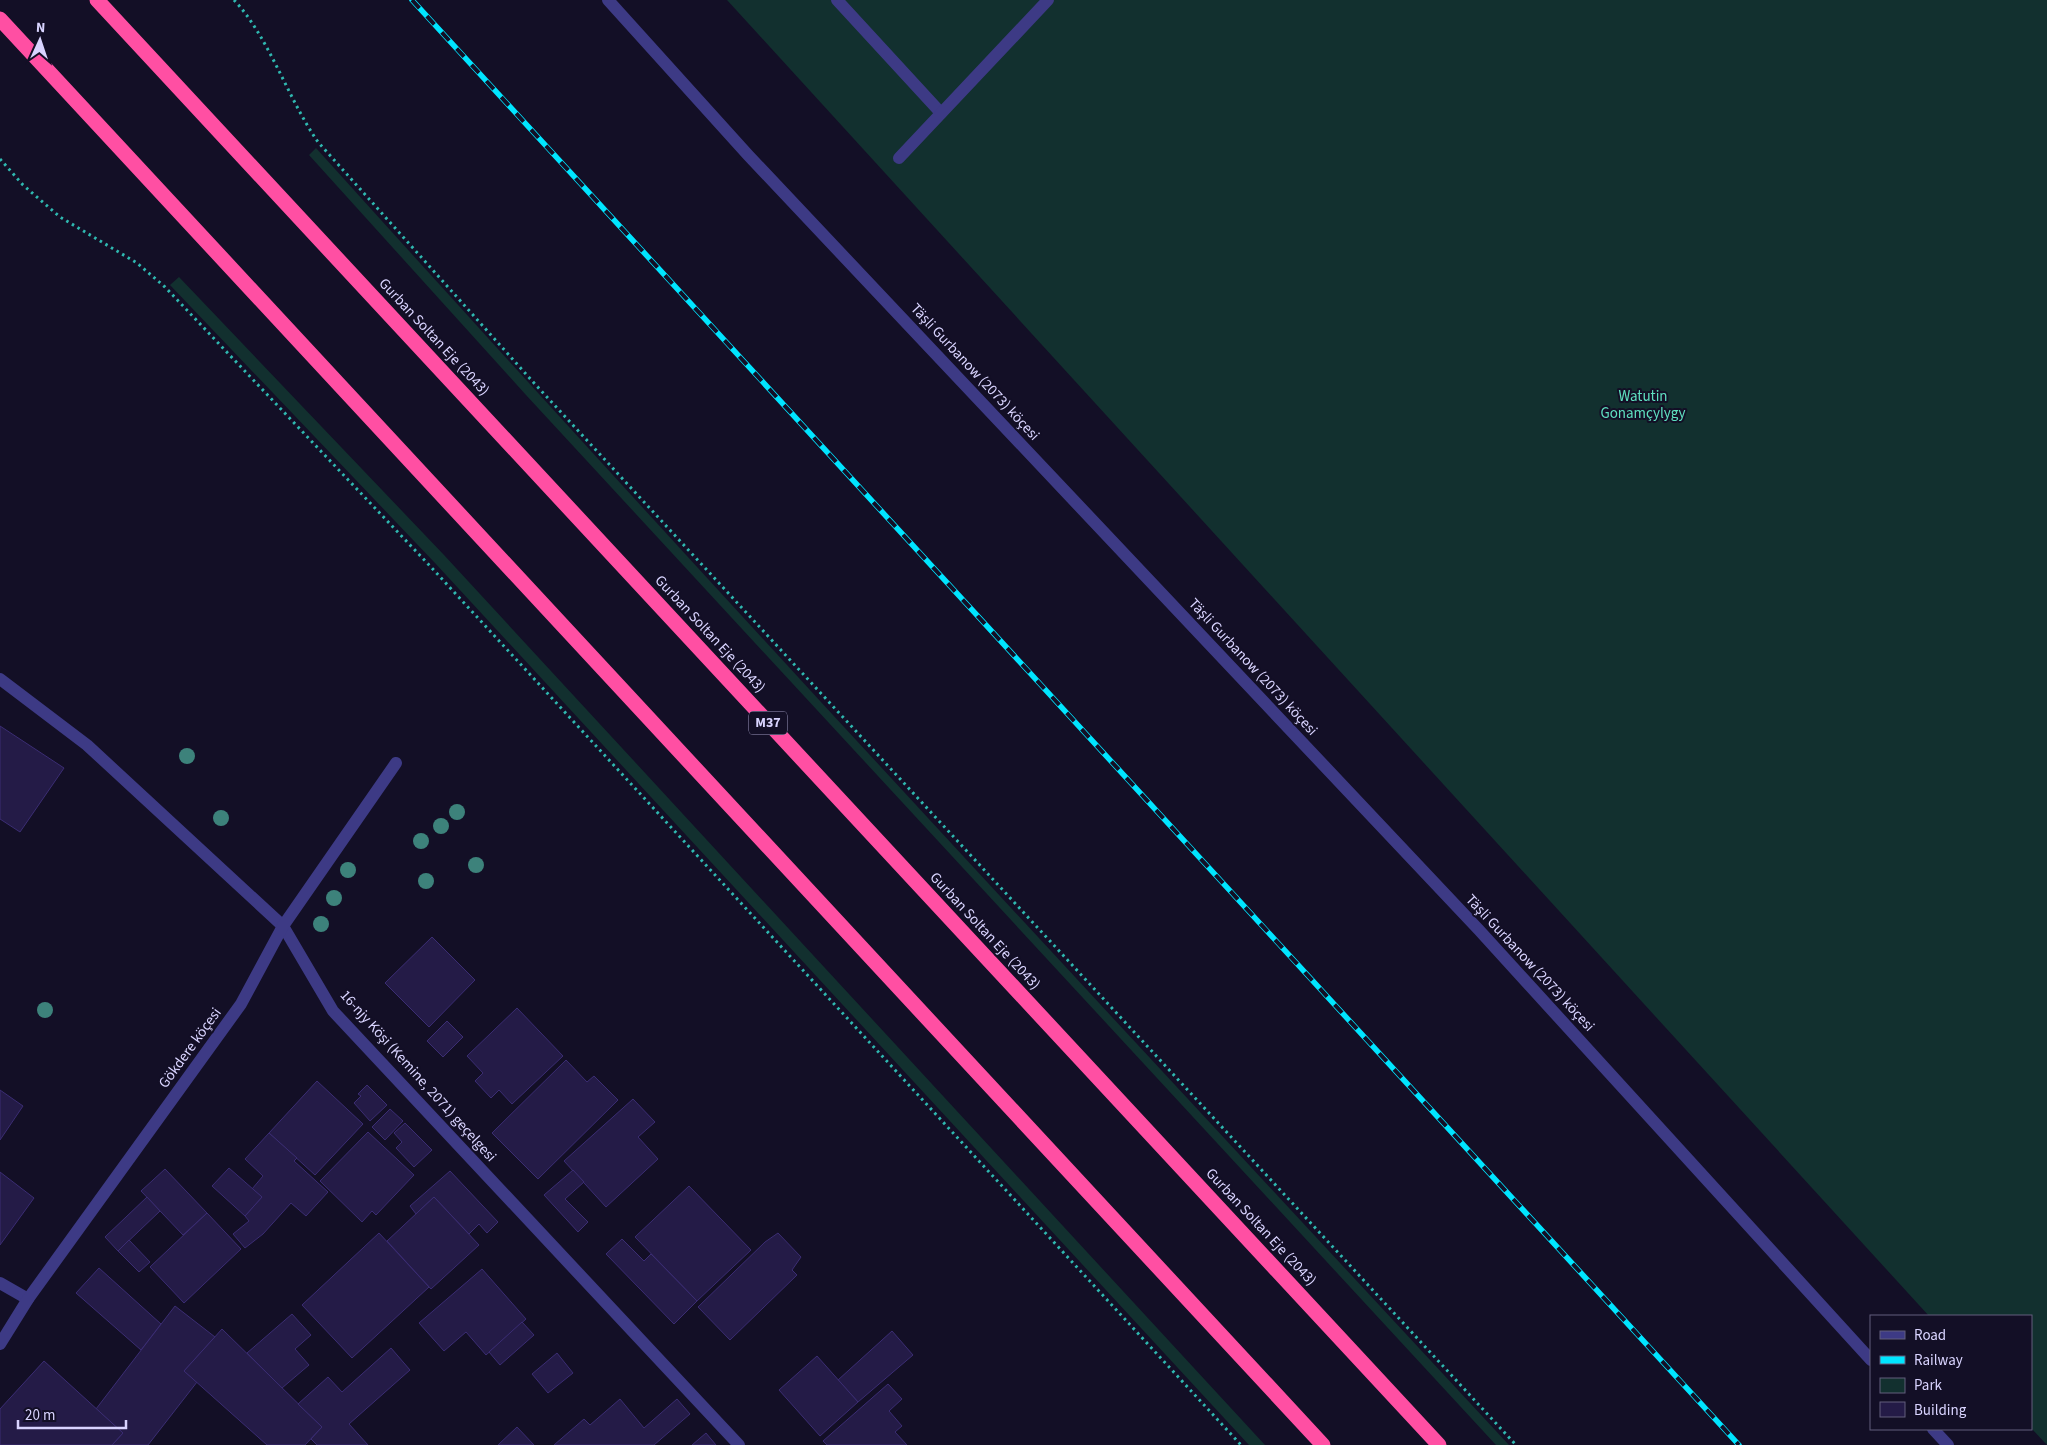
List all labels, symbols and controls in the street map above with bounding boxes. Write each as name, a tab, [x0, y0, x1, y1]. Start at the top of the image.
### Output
north arrow	[15, 15, 65, 65]
text: N	[35, 18, 46, 38]
street label: Gurban Soltan Eje (2043)	[374, 274, 494, 400]
street label: Täşli Gurbanow (2073) köçesi	[906, 299, 1044, 445]
park label: Watutin Gonamçylygy	[1600, 386, 1686, 424]
street label: Gurban Soltan Eje (2043)	[650, 571, 770, 697]
street label: Täşli Gurbanow (2073) köçesi	[1184, 594, 1322, 740]
road number: M37	[749, 711, 787, 734]
street label: Gurban Soltan Eje (2043)	[925, 868, 1045, 994]
street label: Täşli Gurbanow (2073) köçesi	[1461, 890, 1599, 1036]
street label: 16-njy Köşi (Kemine, 2071) geçelgesi	[335, 985, 501, 1167]
street label: Gökdere köçesi	[154, 1003, 226, 1093]
street label: Gurban Soltan Eje (2043)	[1201, 1164, 1321, 1290]
legend	[1870, 1315, 2032, 1430]
text: Road	[1914, 1325, 1946, 1346]
text: Railway	[1914, 1350, 1963, 1371]
text: Park	[1914, 1375, 1943, 1396]
scale bar	[18, 1398, 125, 1430]
text: Building	[1914, 1400, 1967, 1421]
text: 20 m	[25, 1405, 55, 1426]

